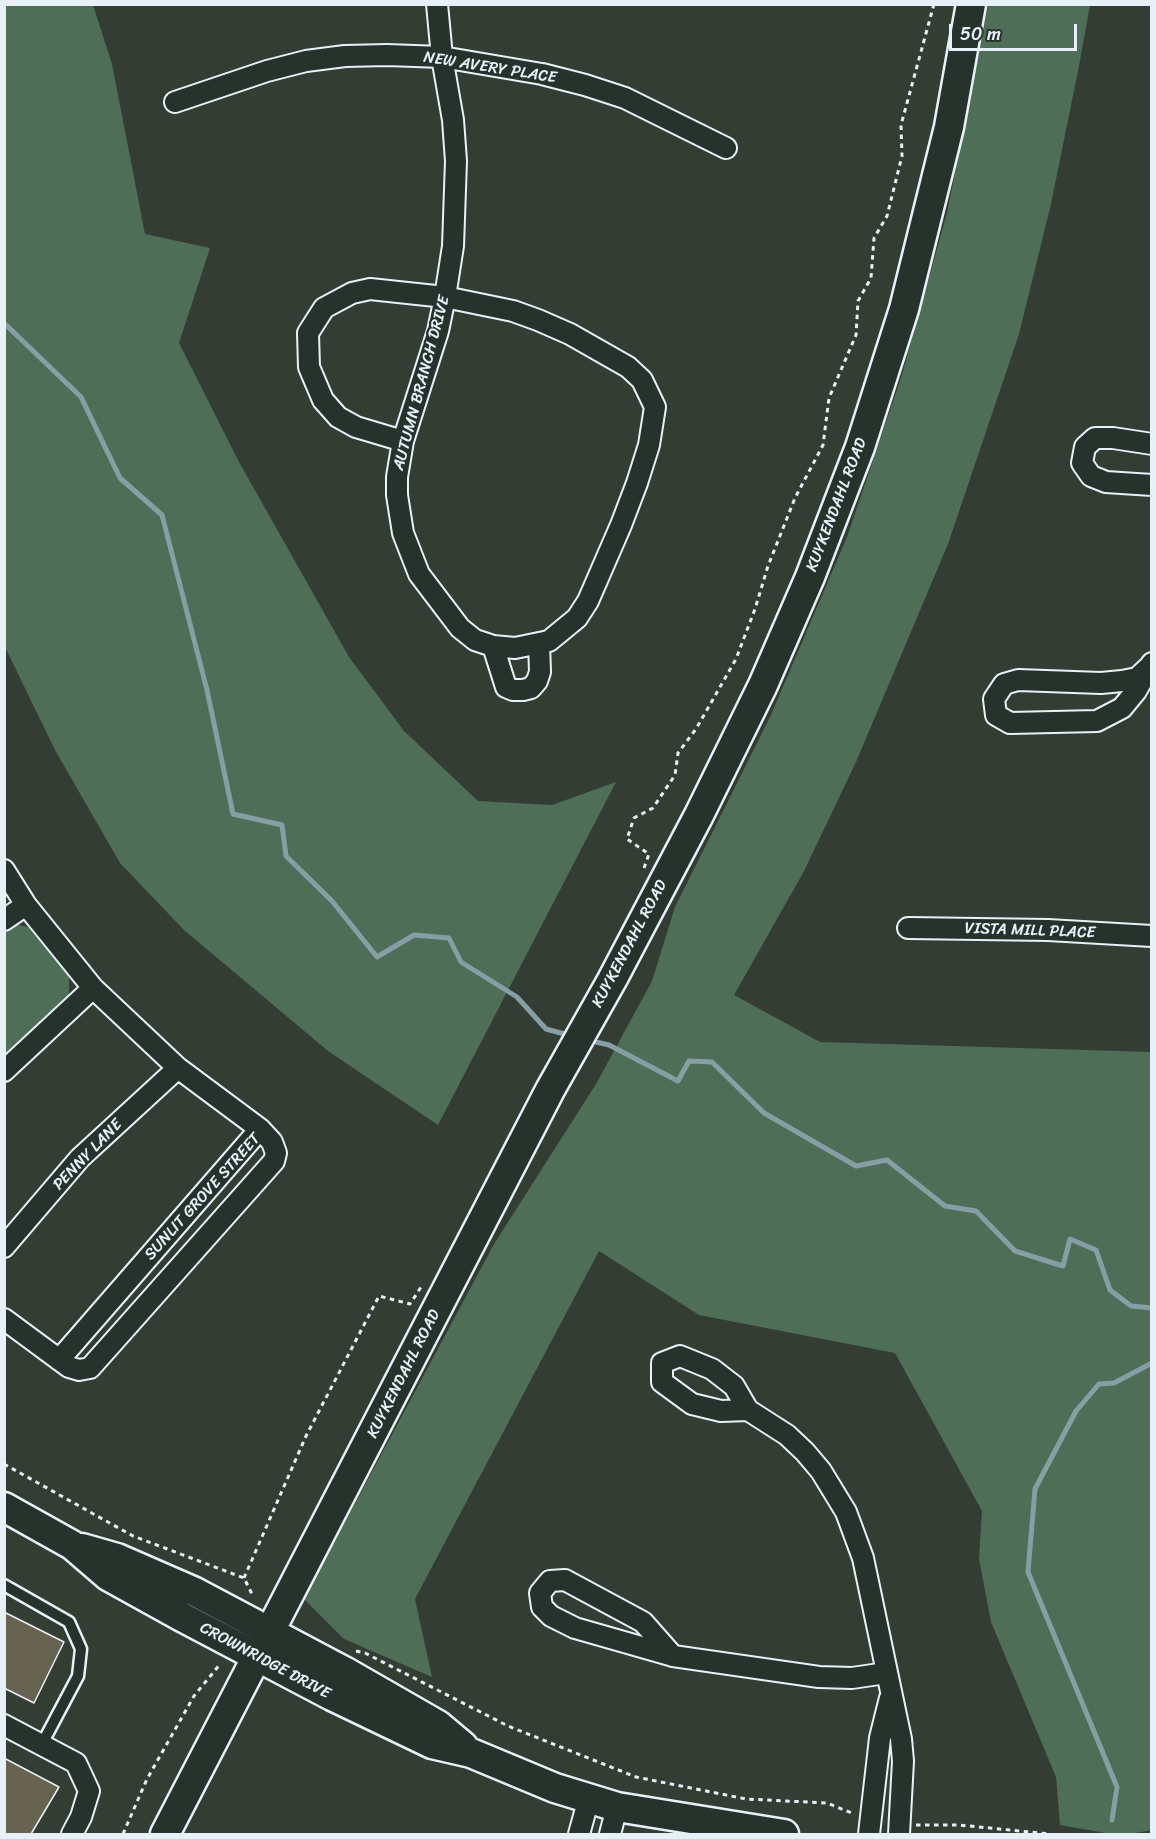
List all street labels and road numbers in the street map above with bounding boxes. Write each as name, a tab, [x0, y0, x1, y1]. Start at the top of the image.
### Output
street label: NEW AVERY PLACE	[422, 48, 558, 88]
street label: AUTUMN BRANCH DRIVE	[389, 294, 455, 472]
street label: KUYKENDAHL ROAD	[803, 435, 871, 575]
street label: KUYKENDAHL ROAD	[588, 877, 672, 1011]
street label: VISTA MILL PLACE	[964, 919, 1096, 943]
street label: PENNY LANE	[49, 1115, 127, 1195]
street label: SUNLIT GROVE STREET	[141, 1129, 265, 1265]
street label: KUYKENDAHL ROAD	[363, 1307, 445, 1441]
street label: CROWNRIDGE DRIVE	[196, 1618, 334, 1704]

